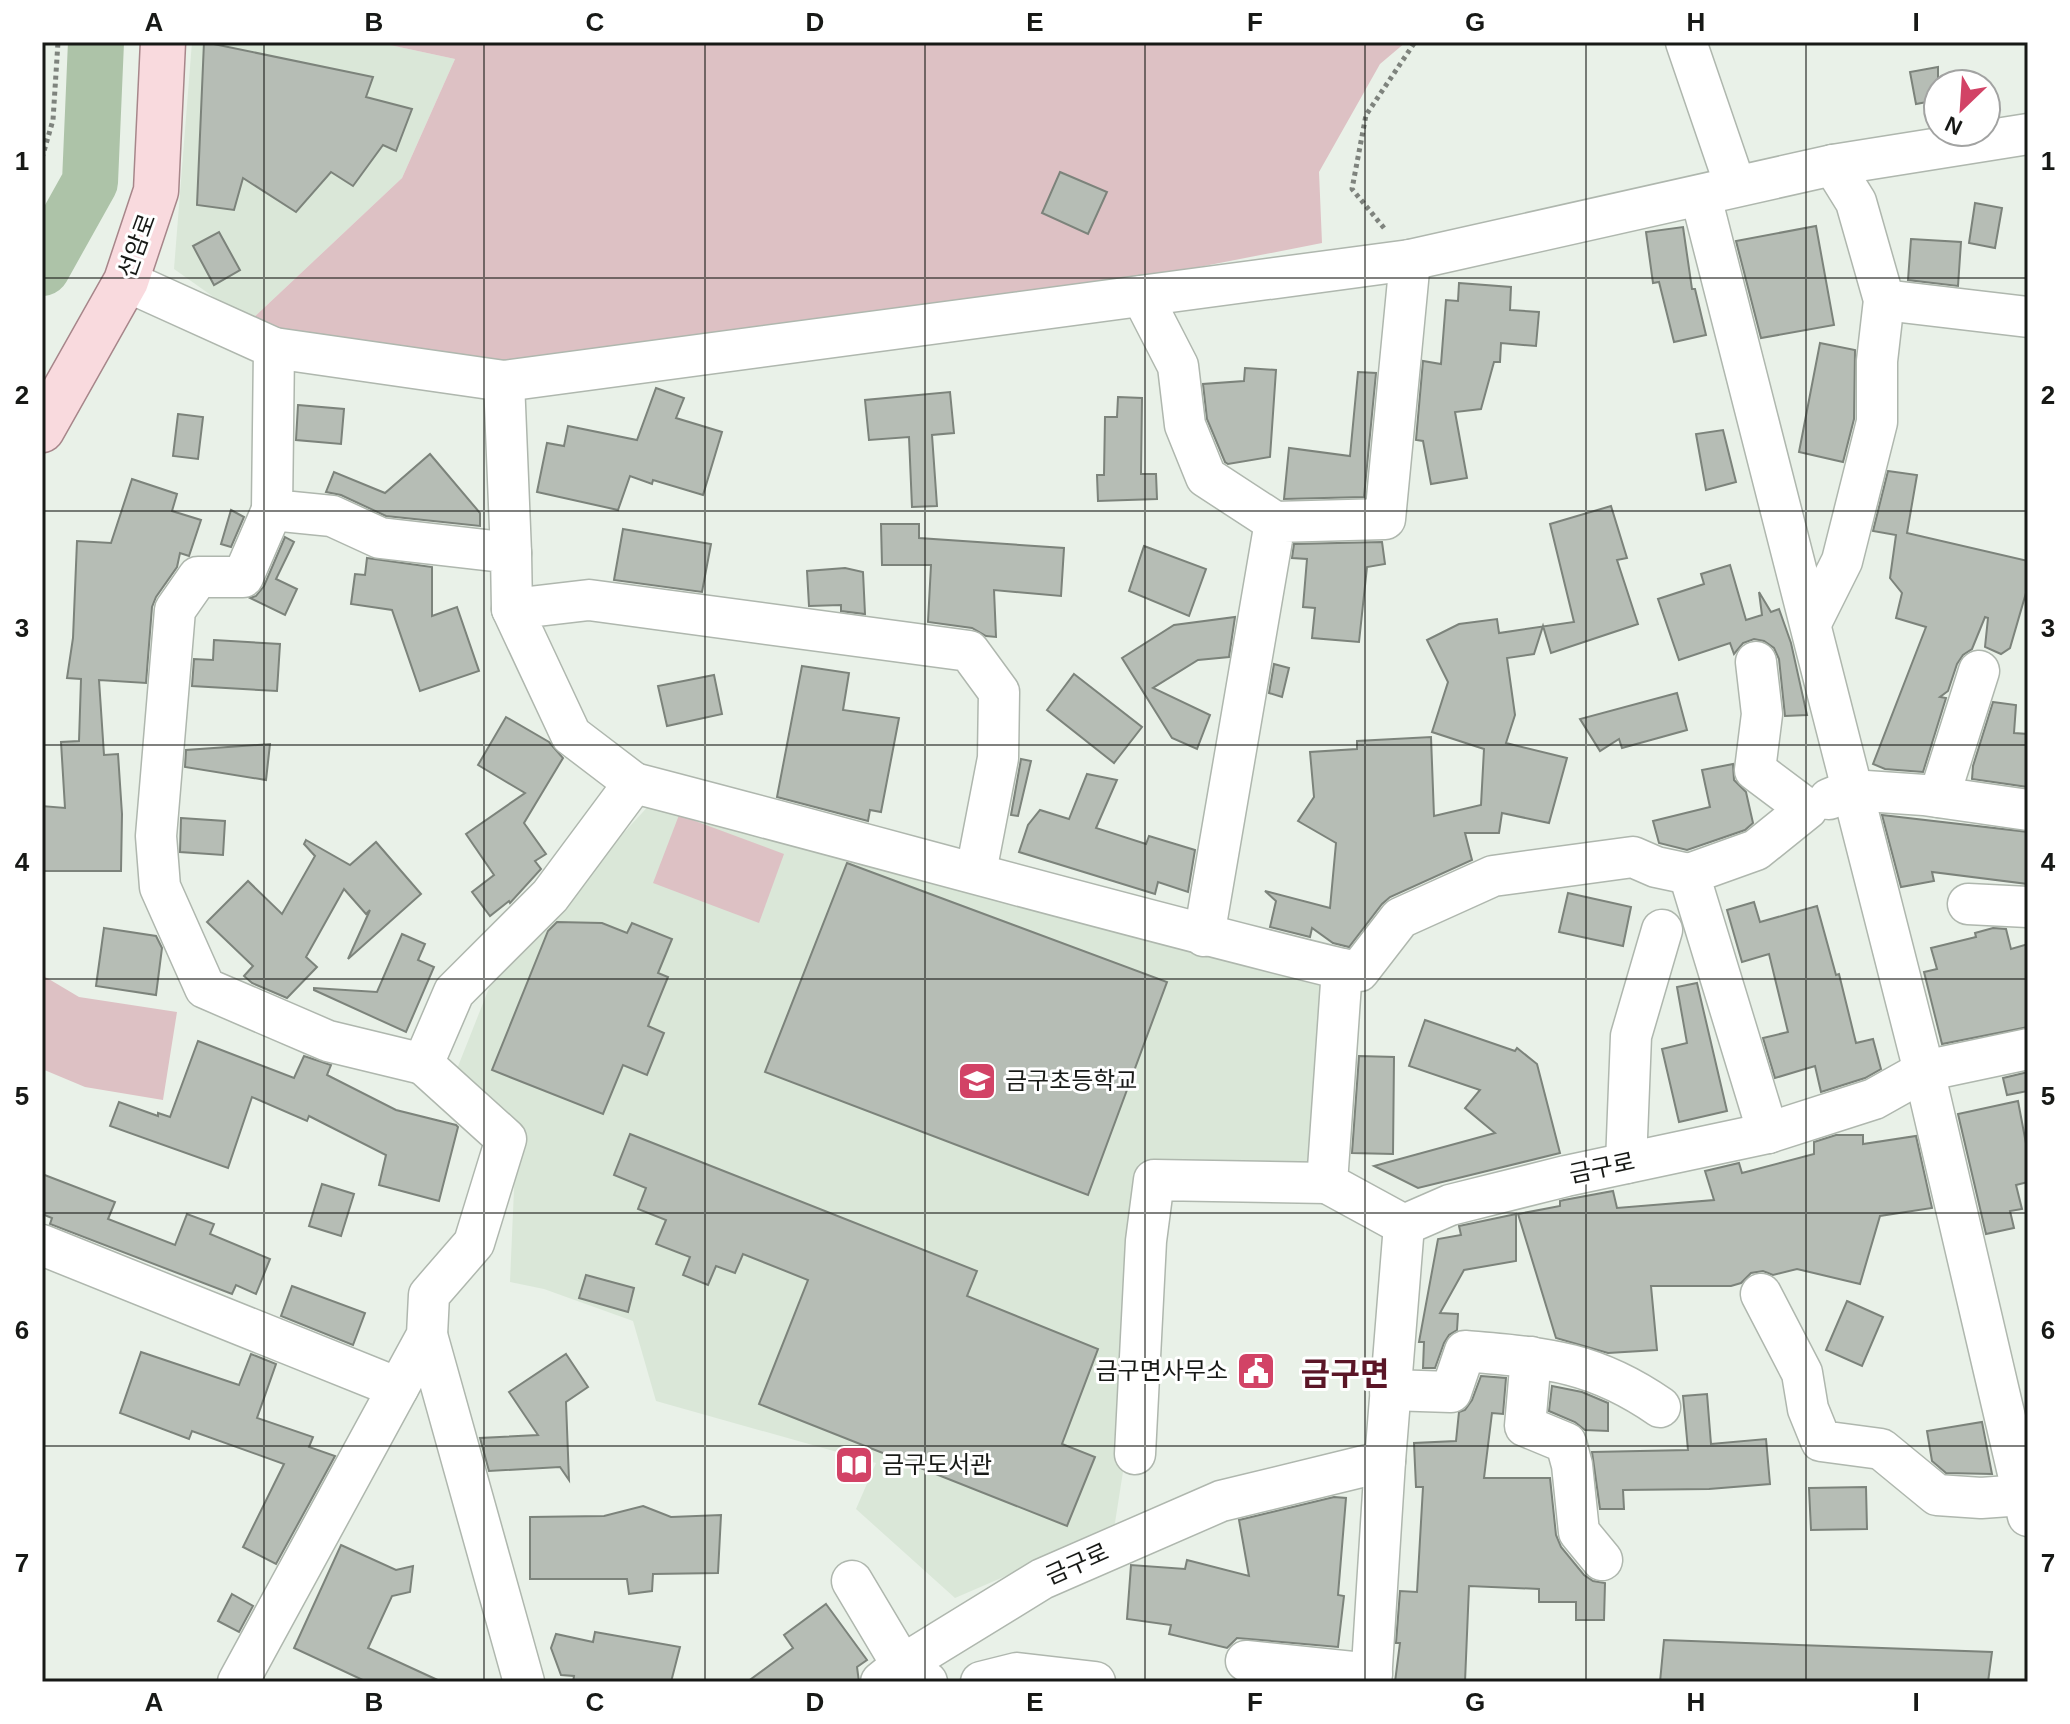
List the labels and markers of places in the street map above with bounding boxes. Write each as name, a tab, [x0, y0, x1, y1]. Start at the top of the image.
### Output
school or university icon: 금구초등학교	[956, 1060, 998, 1102]
place label: 금구초등학교	[1005, 1067, 1137, 1094]
public building icon: 금구면사무소	[1235, 1350, 1277, 1392]
place label: 금구면사무소	[1096, 1357, 1228, 1384]
library icon: 금구도서관	[833, 1444, 875, 1486]
place label: 금구도서관	[882, 1451, 992, 1478]

